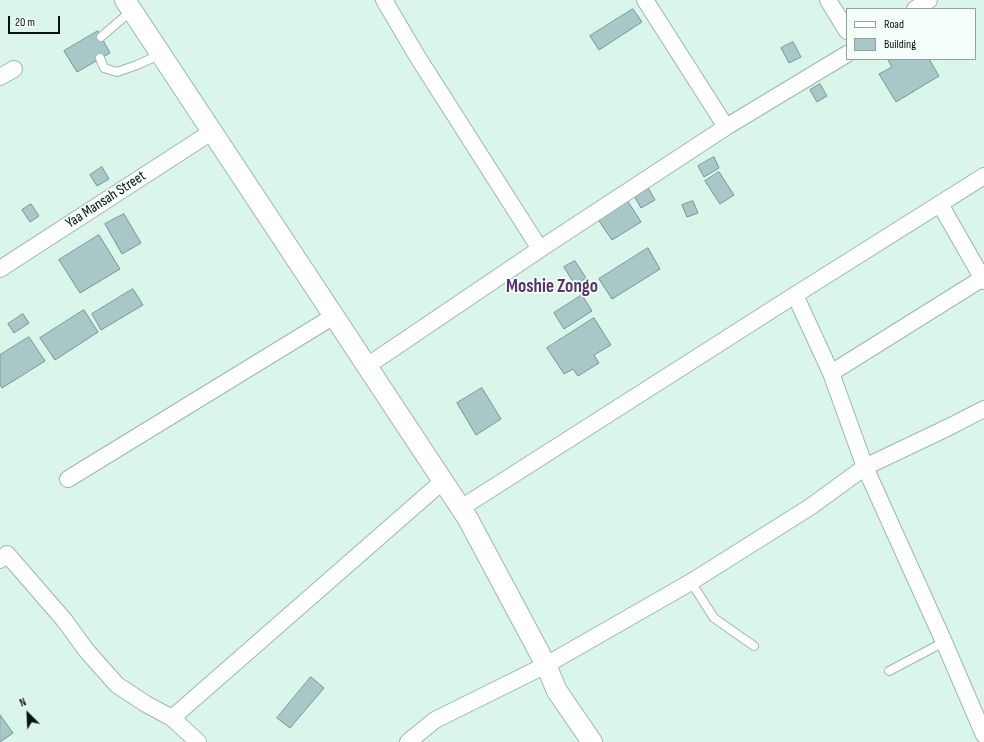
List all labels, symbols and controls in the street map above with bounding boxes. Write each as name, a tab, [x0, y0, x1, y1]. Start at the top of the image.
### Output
scale bar	[10, 8, 62, 34]
legend	[846, 8, 976, 60]
text: 20 m	[15, 15, 35, 30]
text: Road	[884, 17, 904, 32]
text: Building	[884, 37, 916, 52]
street label: Yaa Mansah Street	[62, 167, 150, 233]
district label: Moshie Zongo	[506, 276, 598, 298]
north arrow	[8, 694, 48, 734]
text: N	[18, 695, 28, 710]

